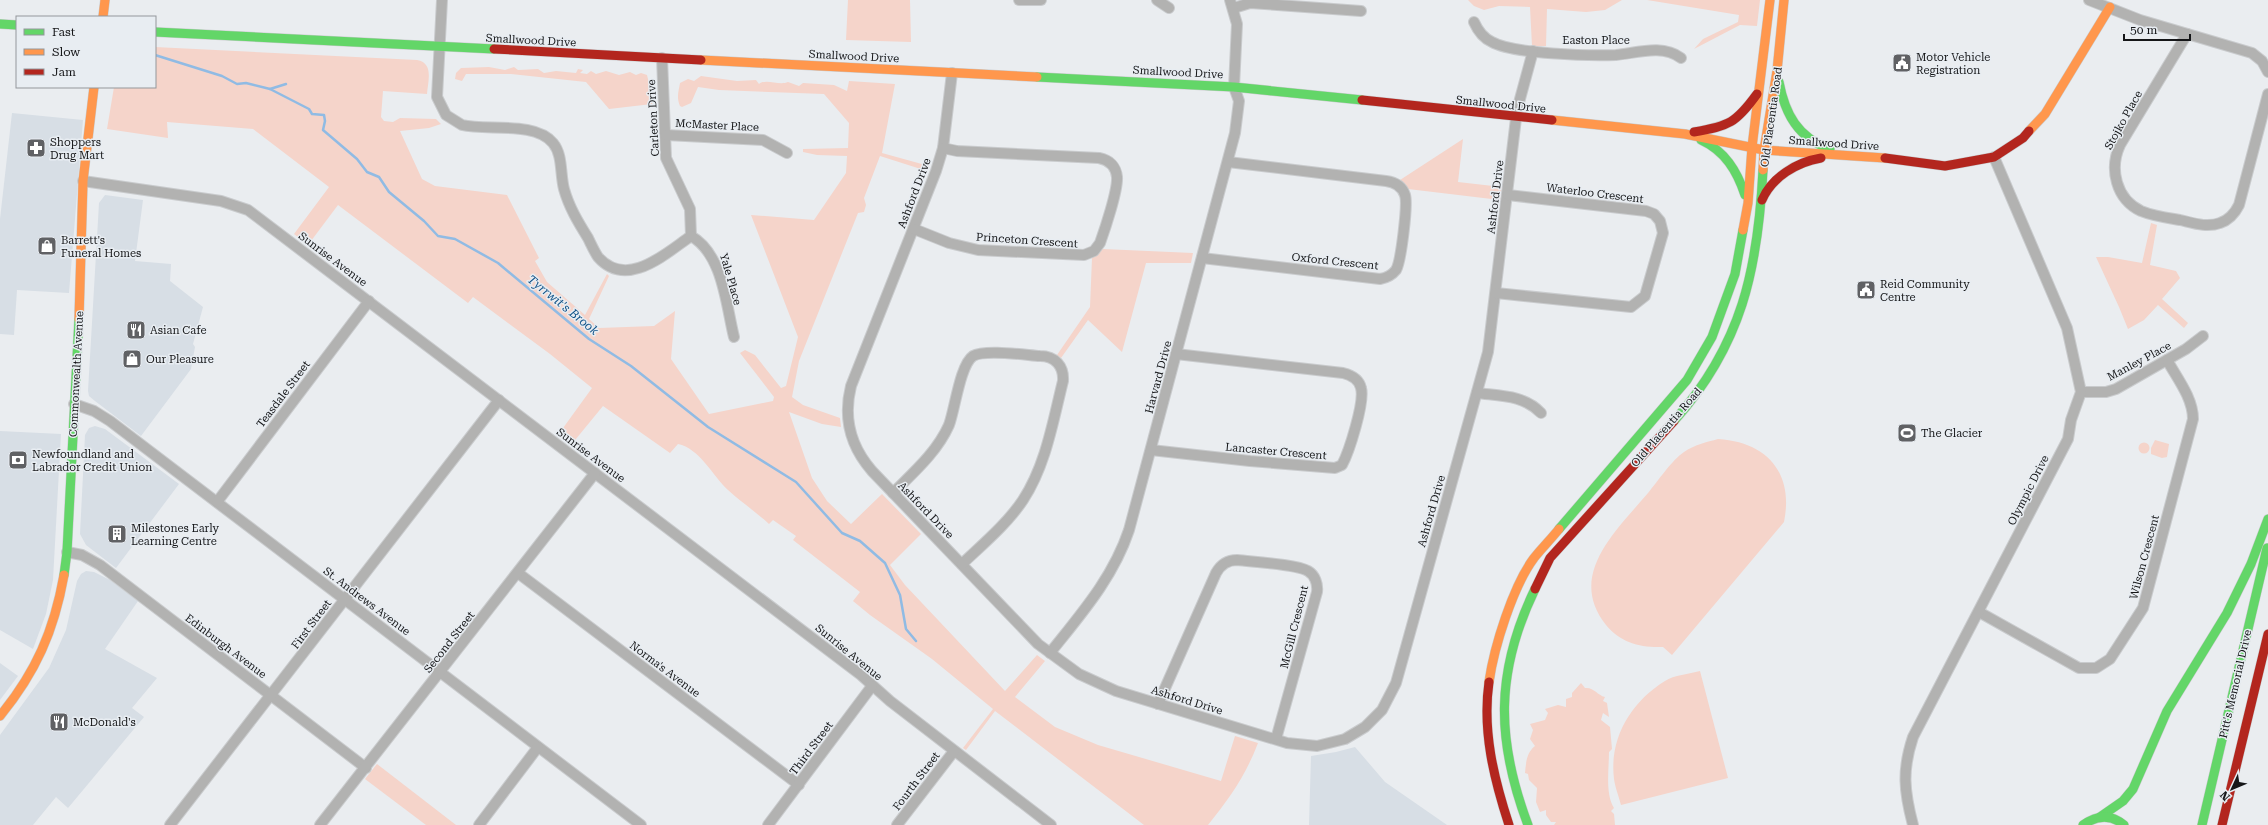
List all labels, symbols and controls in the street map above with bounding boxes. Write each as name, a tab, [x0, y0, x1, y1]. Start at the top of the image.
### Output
legend	[16, 16, 156, 88]
scale bar	[2124, 16, 2190, 42]
text: 50 m	[2130, 23, 2157, 37]
text: Fast	[52, 25, 76, 39]
street label: Smallwood Drive	[485, 32, 577, 49]
street label: Easton Place	[1562, 34, 1630, 47]
text: Slow	[52, 45, 80, 59]
street label: Smallwood Drive	[808, 48, 900, 65]
place label: Motor Vehicle Registration	[1916, 51, 1990, 77]
public building icon: Motor Vehicle Registration	[1891, 52, 1913, 74]
street label: Smallwood Drive	[1132, 64, 1224, 81]
text: Jam	[52, 65, 76, 79]
street label: Old Placentia Road	[1758, 66, 1785, 168]
street label: Carleton Drive	[645, 79, 662, 157]
street label: Stojko Place	[2102, 88, 2145, 152]
street label: Smallwood Drive	[1455, 93, 1547, 116]
street label: McMaster Place	[675, 117, 759, 134]
street label: Smallwood Drive	[1788, 134, 1880, 153]
place label: Shoppers Drug Mart	[50, 136, 104, 162]
pharmacy icon: Shoppers Drug Mart	[25, 137, 47, 159]
street label: Ashford Drive	[895, 156, 934, 230]
street label: Ashford Drive	[1485, 159, 1506, 235]
street label: Waterloo Crescent	[1546, 181, 1644, 206]
street label: Sunrise Avenue	[296, 229, 369, 289]
street label: Princeton Crescent	[976, 230, 1078, 251]
place label: Barrett's Funeral Homes	[61, 234, 141, 260]
shop icon: Barrett's Funeral Homes	[36, 235, 58, 257]
street label: Oxford Crescent	[1291, 250, 1379, 273]
street label: Yale Place	[717, 252, 744, 307]
water label: Tyrrwit's Brook	[525, 272, 602, 338]
place label: Reid Community Centre	[1880, 278, 1970, 304]
public building icon: Reid Community Centre	[1855, 279, 1877, 301]
street label: Commonwealth Avenue	[67, 311, 86, 437]
restaurant icon: Asian Cafe	[125, 319, 147, 341]
place label: Asian Cafe	[150, 324, 207, 337]
street label: Harvard Drive	[1143, 339, 1174, 415]
street label: Manley Place	[2105, 339, 2173, 384]
shop icon: Our Pleasure	[121, 348, 143, 370]
place label: Our Pleasure	[146, 353, 214, 366]
street label: Teasdale Street	[254, 358, 313, 430]
street label: Old Placentia Road	[1628, 385, 1704, 470]
sports icon: The Glacier	[1896, 422, 1918, 444]
street label: Sunrise Avenue	[554, 425, 627, 485]
place label: The Glacier	[1921, 427, 1983, 440]
street label: Lancaster Crescent	[1225, 441, 1327, 462]
place label: Newfoundland and Labrador Credit Union	[32, 448, 152, 474]
bank icon: Newfoundland and Labrador Credit Union	[7, 449, 29, 471]
street label: Olympic Drive	[2005, 453, 2052, 527]
street label: Ashford Drive	[1415, 474, 1448, 549]
street label: Ashford Drive	[895, 479, 956, 542]
street label: Wilson Crescent	[2127, 514, 2162, 601]
place label: Milestones Early Learning Centre	[131, 522, 220, 548]
building icon: Milestones Early Learning Centre	[106, 523, 128, 545]
street label: St. Andrews Avenue	[321, 564, 413, 638]
street label: McGill Crescent	[1278, 584, 1311, 670]
street label: First Street	[289, 597, 334, 651]
street label: Second Street	[421, 609, 477, 676]
street label: Edinburgh Avenue	[182, 612, 269, 681]
street label: Sunrise Avenue	[813, 621, 885, 683]
street label: Pitt's Memorial Drive	[2217, 628, 2254, 740]
street label: Norma's Avenue	[627, 639, 703, 700]
street label: Ashford Drive	[1150, 683, 1224, 718]
restaurant icon: McDonald's	[48, 711, 70, 733]
place label: McDonald's	[73, 716, 136, 729]
street label: Third Street	[787, 719, 836, 778]
street label: Fourth Street	[890, 749, 943, 813]
north arrow	[2212, 769, 2252, 809]
text: N	[2217, 788, 2233, 803]

